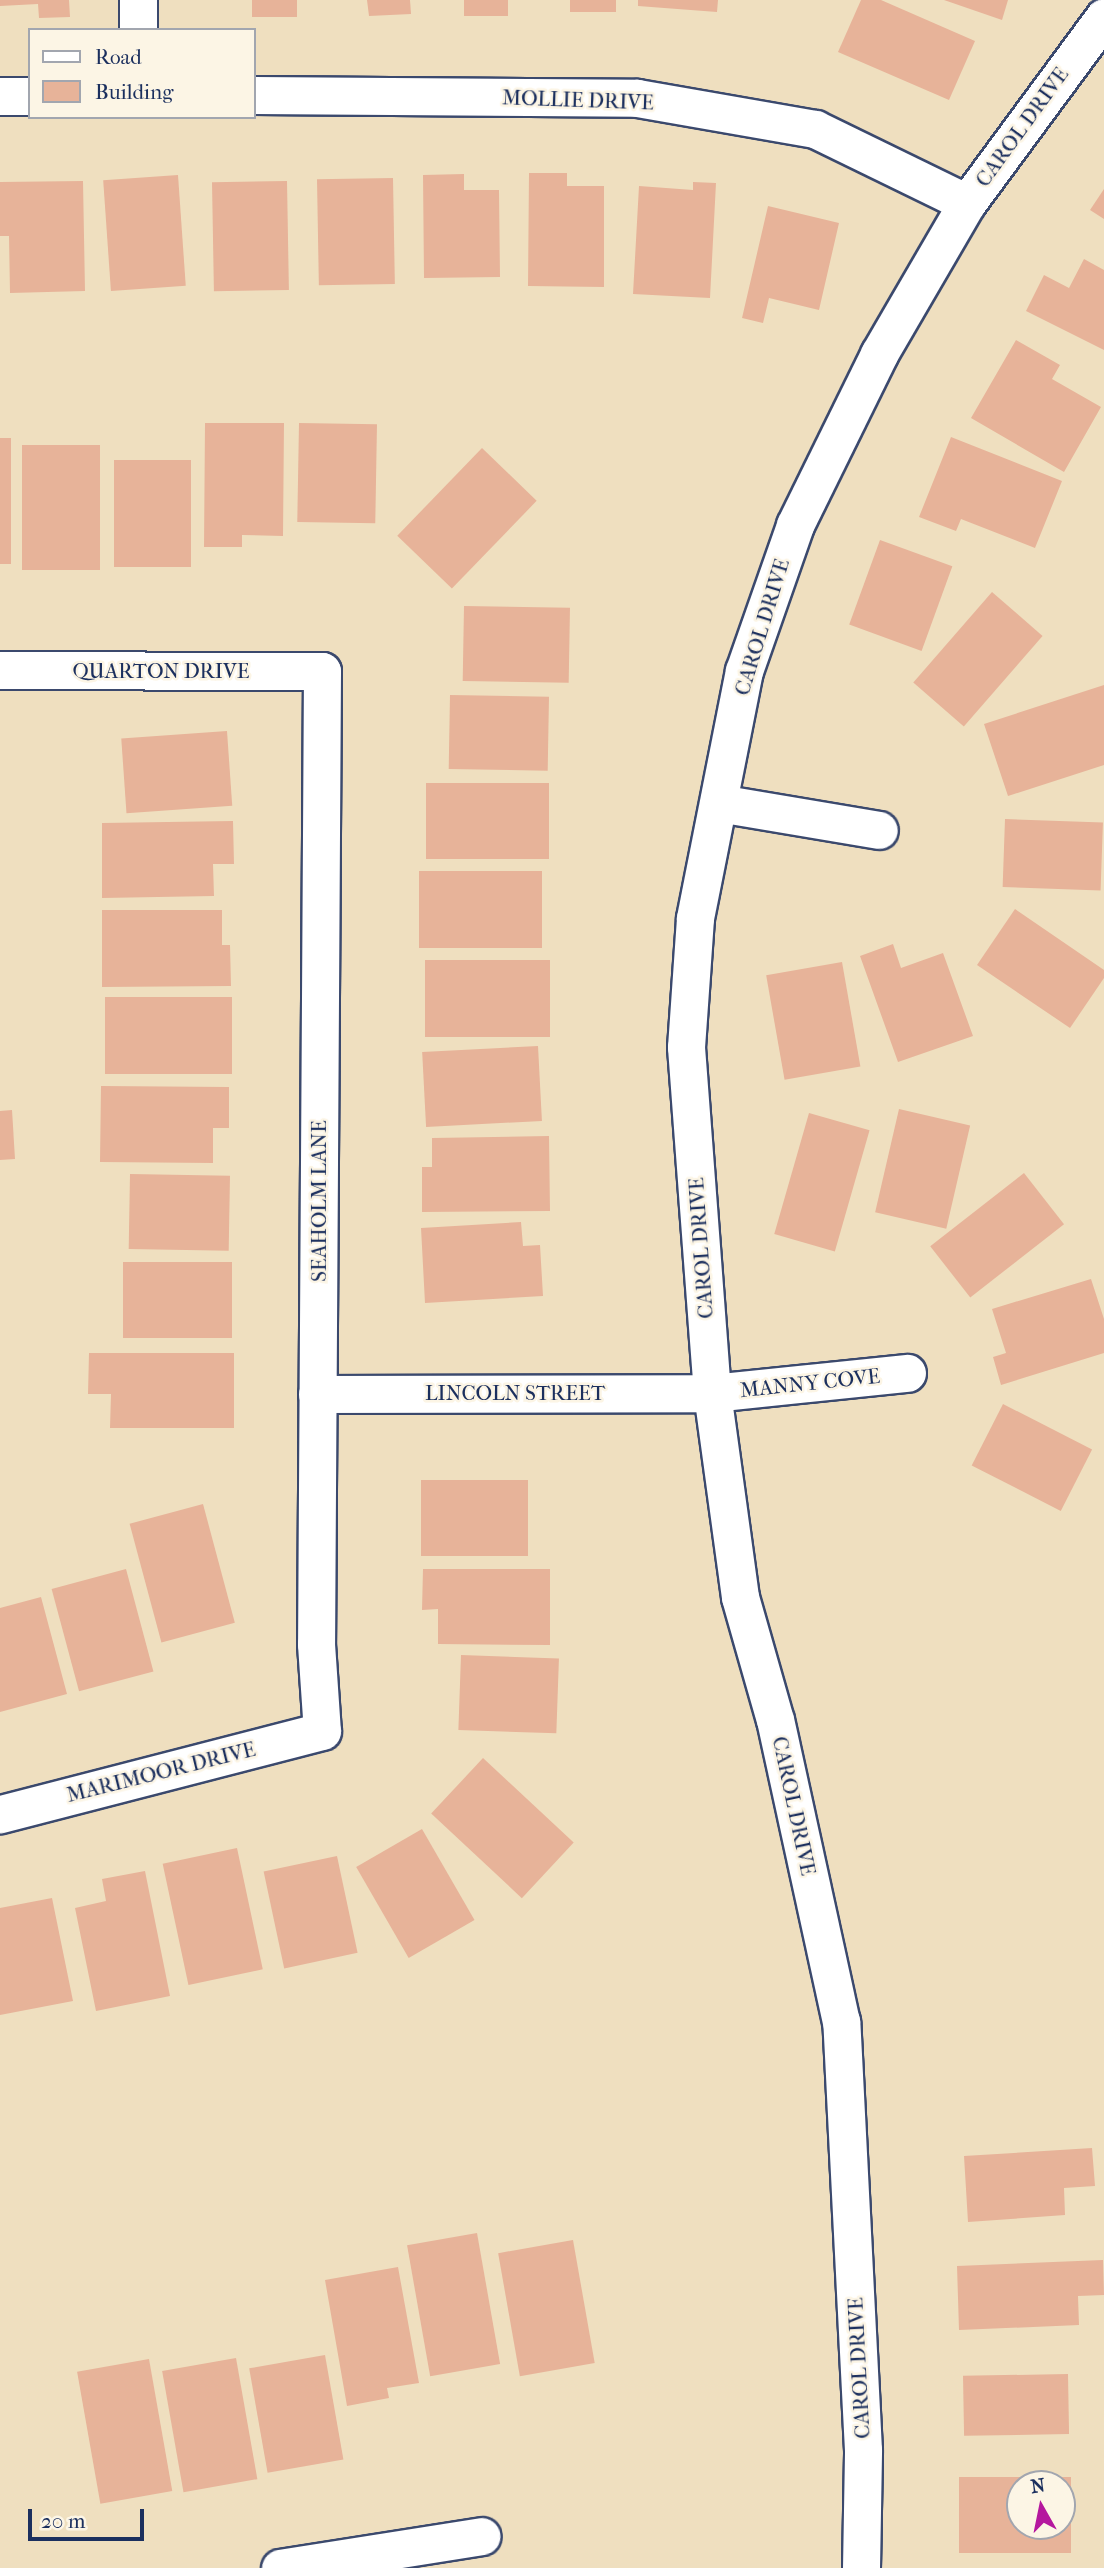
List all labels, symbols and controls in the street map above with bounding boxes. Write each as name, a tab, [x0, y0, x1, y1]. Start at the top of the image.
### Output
legend	[28, 28, 256, 119]
text: Road	[95, 45, 142, 69]
street label: CAROL DRIVE	[970, 62, 1074, 192]
text: Building	[95, 80, 173, 104]
street label: MOLLIE DRIVE	[502, 85, 654, 115]
street label: CAROL DRIVE	[729, 556, 795, 698]
street label: QUARTON DRIVE	[72, 658, 250, 684]
street label: SEAHOLM LANE	[306, 1120, 332, 1282]
street label: CAROL DRIVE	[683, 1176, 719, 1320]
street label: MANNY COVE	[739, 1363, 881, 1403]
street label: LINCOLN STREET	[425, 1380, 605, 1406]
street label: CAROL DRIVE	[767, 1734, 821, 1878]
street label: MARIMOOR DRIVE	[64, 1736, 258, 1808]
street label: CAROL DRIVE	[843, 2297, 875, 2439]
north arrow	[1006, 2470, 1076, 2540]
text: N	[1029, 2474, 1047, 2498]
scale bar	[32, 2494, 147, 2538]
text: 20 m	[41, 2509, 85, 2533]

